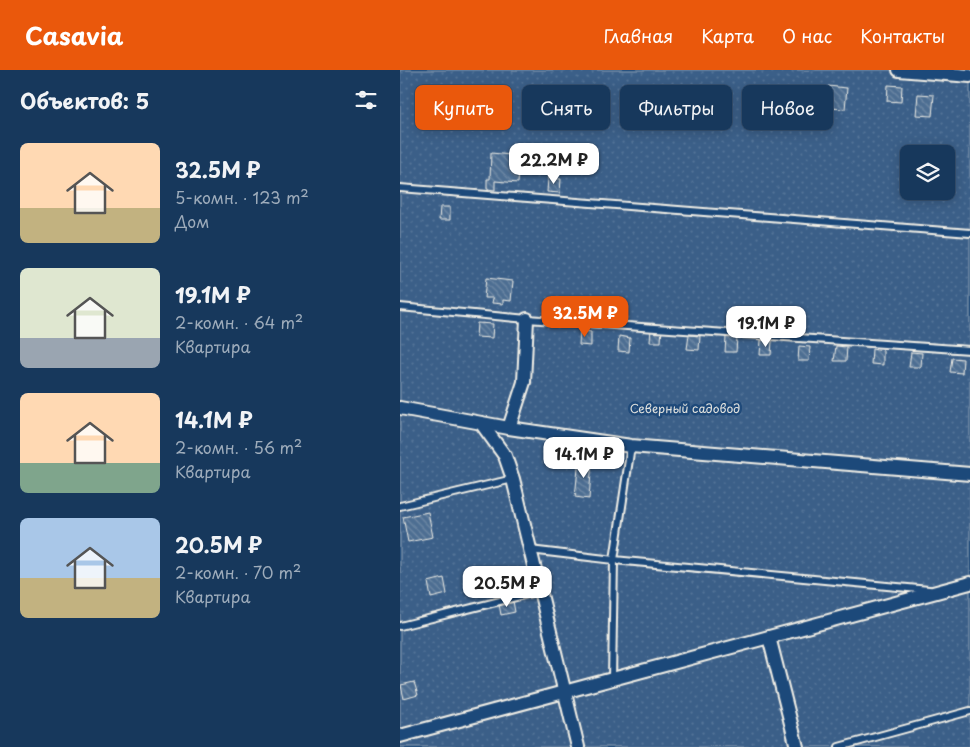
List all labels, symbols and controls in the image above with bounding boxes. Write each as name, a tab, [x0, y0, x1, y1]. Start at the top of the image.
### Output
text: Casavia	[25, 17, 123, 53]
text: Главная	[604, 22, 673, 49]
text: Карта	[701, 22, 754, 49]
text: О нас	[782, 22, 832, 49]
text: Контакты	[860, 22, 945, 49]
text: Объектов: 5	[20, 84, 149, 116]
chip: Купить	[415, 85, 512, 130]
chip: Снять	[522, 85, 610, 130]
chip: Фильтры	[620, 85, 732, 130]
chip: Новое	[742, 85, 833, 130]
icon: filters	[352, 86, 380, 114]
pin: 22.2M ₽	[508, 142, 600, 185]
map controls	[900, 145, 955, 200]
button: layers	[900, 145, 955, 200]
text: 22.2M ₽	[520, 147, 588, 171]
text: 32.5M ₽	[175, 153, 261, 185]
icon: home	[60, 163, 120, 223]
text: 5-комн. · 123 m²	[175, 185, 309, 209]
text: Дом	[175, 209, 209, 233]
text: 19.1M ₽	[175, 278, 251, 310]
icon: home	[60, 288, 120, 348]
pin: 32.5M ₽	[539, 296, 631, 338]
text: 32.5M ₽	[552, 300, 618, 324]
pin: 19.1M ₽	[720, 306, 812, 348]
text: 2-комн. · 64 m²	[175, 310, 303, 334]
text: 19.1M ₽	[737, 310, 795, 334]
text: Квартира	[175, 334, 250, 358]
park label: Северный садовод	[630, 399, 740, 417]
text: 14.1M ₽	[175, 403, 253, 435]
icon: home	[60, 413, 120, 473]
text: 2-комн. · 56 m²	[175, 435, 302, 459]
pin: 14.1M ₽	[538, 436, 630, 479]
text: 14.1M ₽	[554, 441, 614, 465]
text: Квартира	[175, 459, 250, 483]
text: 20.5M ₽	[175, 528, 262, 560]
icon: home	[60, 538, 120, 598]
text: 2-комн. · 70 m²	[175, 560, 301, 584]
pin: 20.5M ₽	[461, 566, 553, 608]
text: 20.5M ₽	[474, 570, 540, 594]
text: Квартира	[175, 584, 250, 608]

